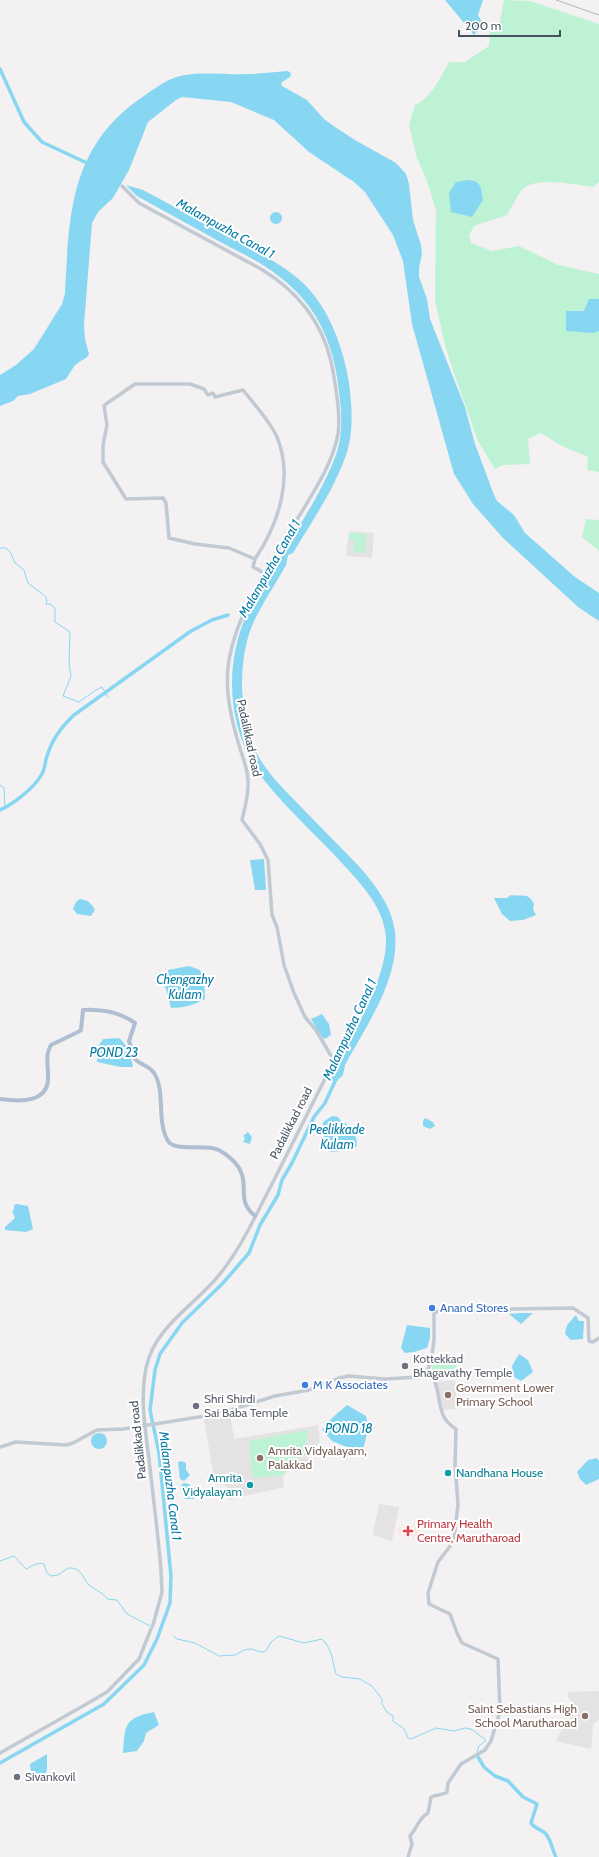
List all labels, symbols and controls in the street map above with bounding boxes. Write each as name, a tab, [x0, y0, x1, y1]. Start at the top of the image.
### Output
scale bar	[459, 12, 560, 38]
text: 200 m	[465, 18, 501, 33]
water label: Malampuzha Canal 1	[173, 194, 278, 262]
water label: Malampuzha Canal 1	[234, 516, 303, 620]
street label: Padalikkad road	[234, 698, 265, 778]
water label: Chengazhy Kulam	[156, 971, 215, 1002]
water label: Malampuzha Canal 1	[318, 976, 379, 1083]
water label: POND 23	[89, 1044, 139, 1060]
street label: Padalikkad road	[266, 1084, 315, 1161]
water label: Peelikkade Kulam	[309, 1121, 365, 1152]
place label: Anand Stores	[440, 1300, 508, 1315]
marker: Anand Stores	[427, 1303, 437, 1313]
place label: Kottekkad Bhagavathy Temple	[413, 1351, 512, 1380]
marker: Kottekkad Bhagavathy Temple	[400, 1361, 410, 1371]
place label: M K Associates	[313, 1377, 388, 1392]
marker: M K Associates	[300, 1380, 310, 1390]
place label: Government Lower Primary School	[456, 1380, 554, 1409]
marker: Government Lower Primary School	[443, 1390, 453, 1400]
place label: Shri Shirdi Sai Baba Temple	[204, 1391, 288, 1420]
street label: Padalikkad road	[126, 1400, 149, 1480]
marker: Shri Shirdi Sai Baba Temple	[191, 1401, 201, 1411]
water label: POND 18	[325, 1420, 373, 1436]
water label: Malampuzha Canal 1	[156, 1429, 186, 1542]
place label: Amrita Vidyalayam, Palakkad	[268, 1443, 367, 1472]
marker: Amrita Vidyalayam, Palakkad	[255, 1453, 265, 1463]
place label: Nandhana House	[456, 1465, 543, 1480]
marker: Nandhana House	[443, 1468, 453, 1478]
place label: Amrita Vidyalayam	[183, 1470, 242, 1499]
marker: Amrita Vidyalayam	[245, 1480, 255, 1490]
place label: Primary Health Centre, Marutharoad	[417, 1516, 521, 1545]
marker: Primary Health Centre, Marutharoad	[402, 1525, 414, 1537]
place label: Saint Sebastians High School Marutharoad	[468, 1701, 577, 1730]
marker: Saint Sebastians High School Marutharoad	[580, 1711, 590, 1721]
place label: Sivankovil	[25, 1769, 76, 1784]
marker: Sivankovil	[12, 1772, 22, 1782]

